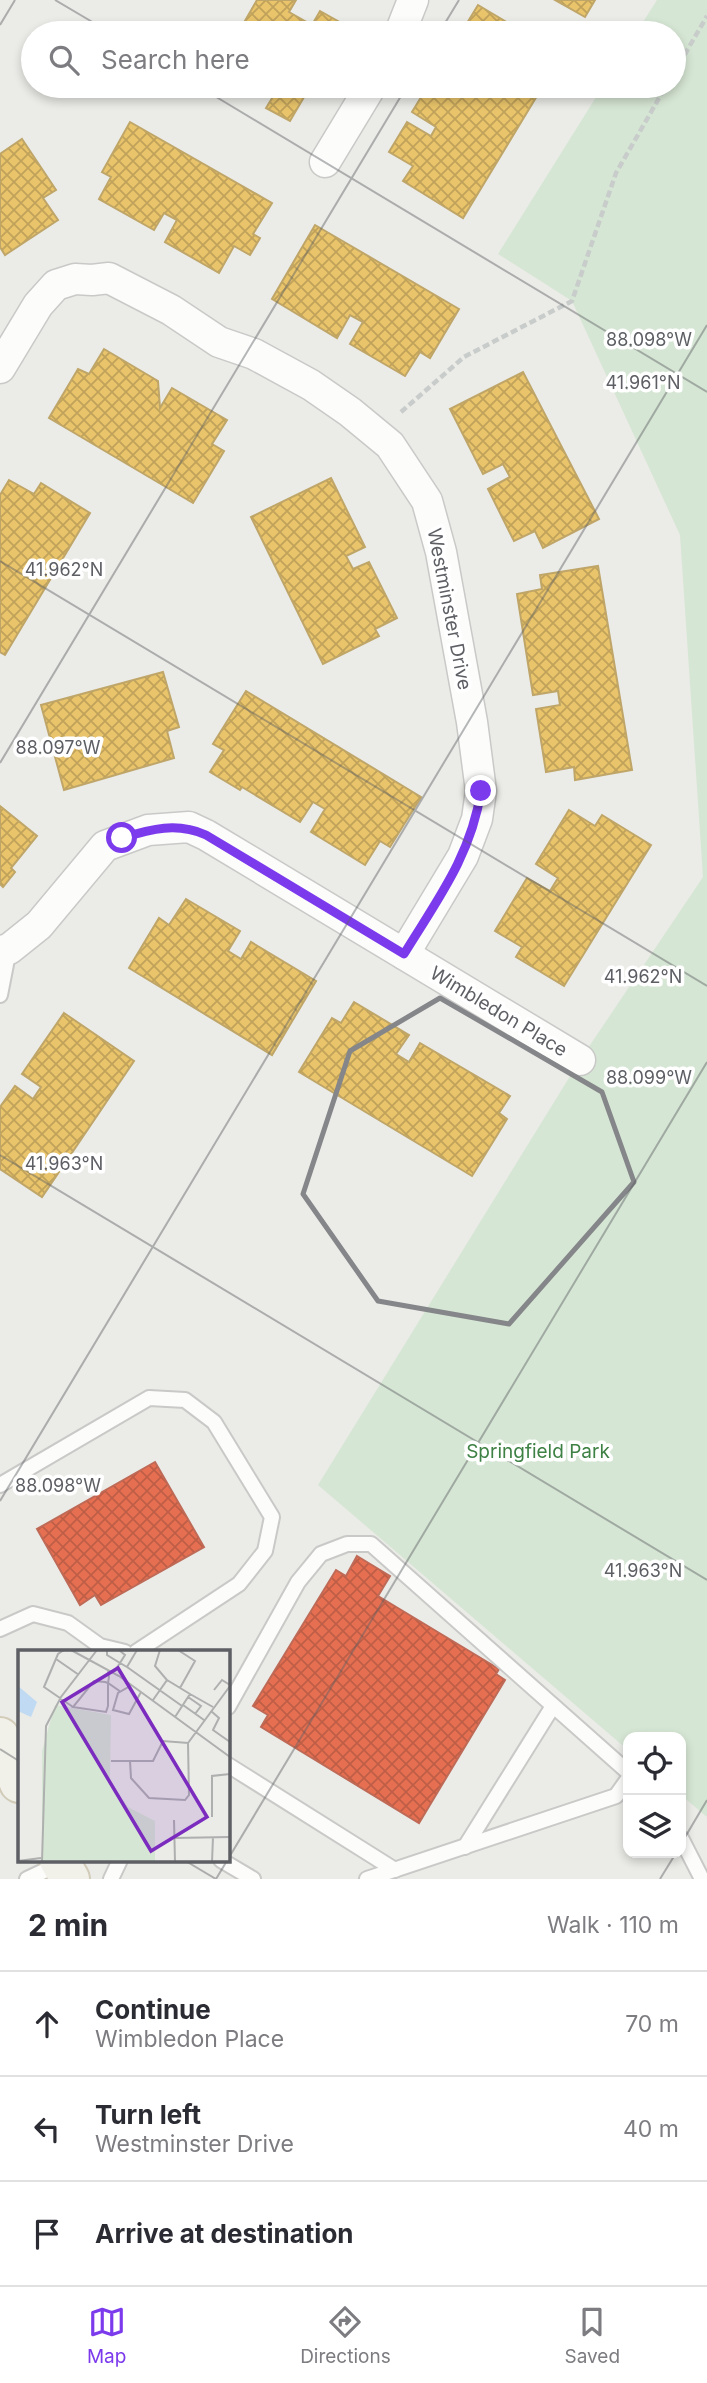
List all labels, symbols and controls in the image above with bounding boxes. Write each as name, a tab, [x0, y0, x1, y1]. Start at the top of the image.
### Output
search box	[21, 21, 686, 98]
icon: search	[45, 41, 83, 79]
text: Search here	[101, 44, 250, 75]
text: 88.098°W	[606, 329, 692, 350]
text: 41.961°N	[605, 372, 681, 393]
street label: Westminster Drive	[423, 526, 476, 692]
text: 41.962°N	[25, 559, 103, 580]
text: 88.097°W	[16, 737, 101, 758]
route end	[465, 775, 496, 806]
route start	[106, 822, 137, 853]
street label: Wimbledon Place	[426, 961, 572, 1062]
text: 41.962°N	[604, 966, 682, 987]
text: 88.099°W	[606, 1067, 692, 1088]
text: 41.963°N	[25, 1153, 103, 1174]
park label: Springfield Park	[466, 1440, 610, 1463]
text: 88.098°W	[15, 1475, 101, 1496]
text: 41.963°N	[604, 1560, 682, 1581]
inset map	[18, 1650, 229, 1862]
map controls	[623, 1732, 686, 1858]
button: locate	[623, 1732, 686, 1795]
button: layers	[623, 1795, 686, 1858]
text: 2 min	[28, 1907, 108, 1943]
text: Walk · 110 m	[547, 1911, 679, 1939]
text: Continue	[95, 1994, 211, 2025]
icon: ahead	[28, 2005, 66, 2043]
text: 70 m	[625, 2010, 679, 2038]
text: Wimbledon Place	[95, 2025, 284, 2053]
text: Turn left	[95, 2099, 201, 2130]
icon: left	[28, 2110, 66, 2148]
text: 40 m	[623, 2115, 679, 2143]
text: Westminster Drive	[95, 2130, 294, 2158]
icon: arrive	[28, 2215, 66, 2253]
text: Arrive at destination	[95, 2218, 354, 2249]
tab: Map	[87, 2303, 126, 2368]
tab: Directions	[300, 2303, 391, 2368]
tab: Saved	[564, 2303, 620, 2368]

